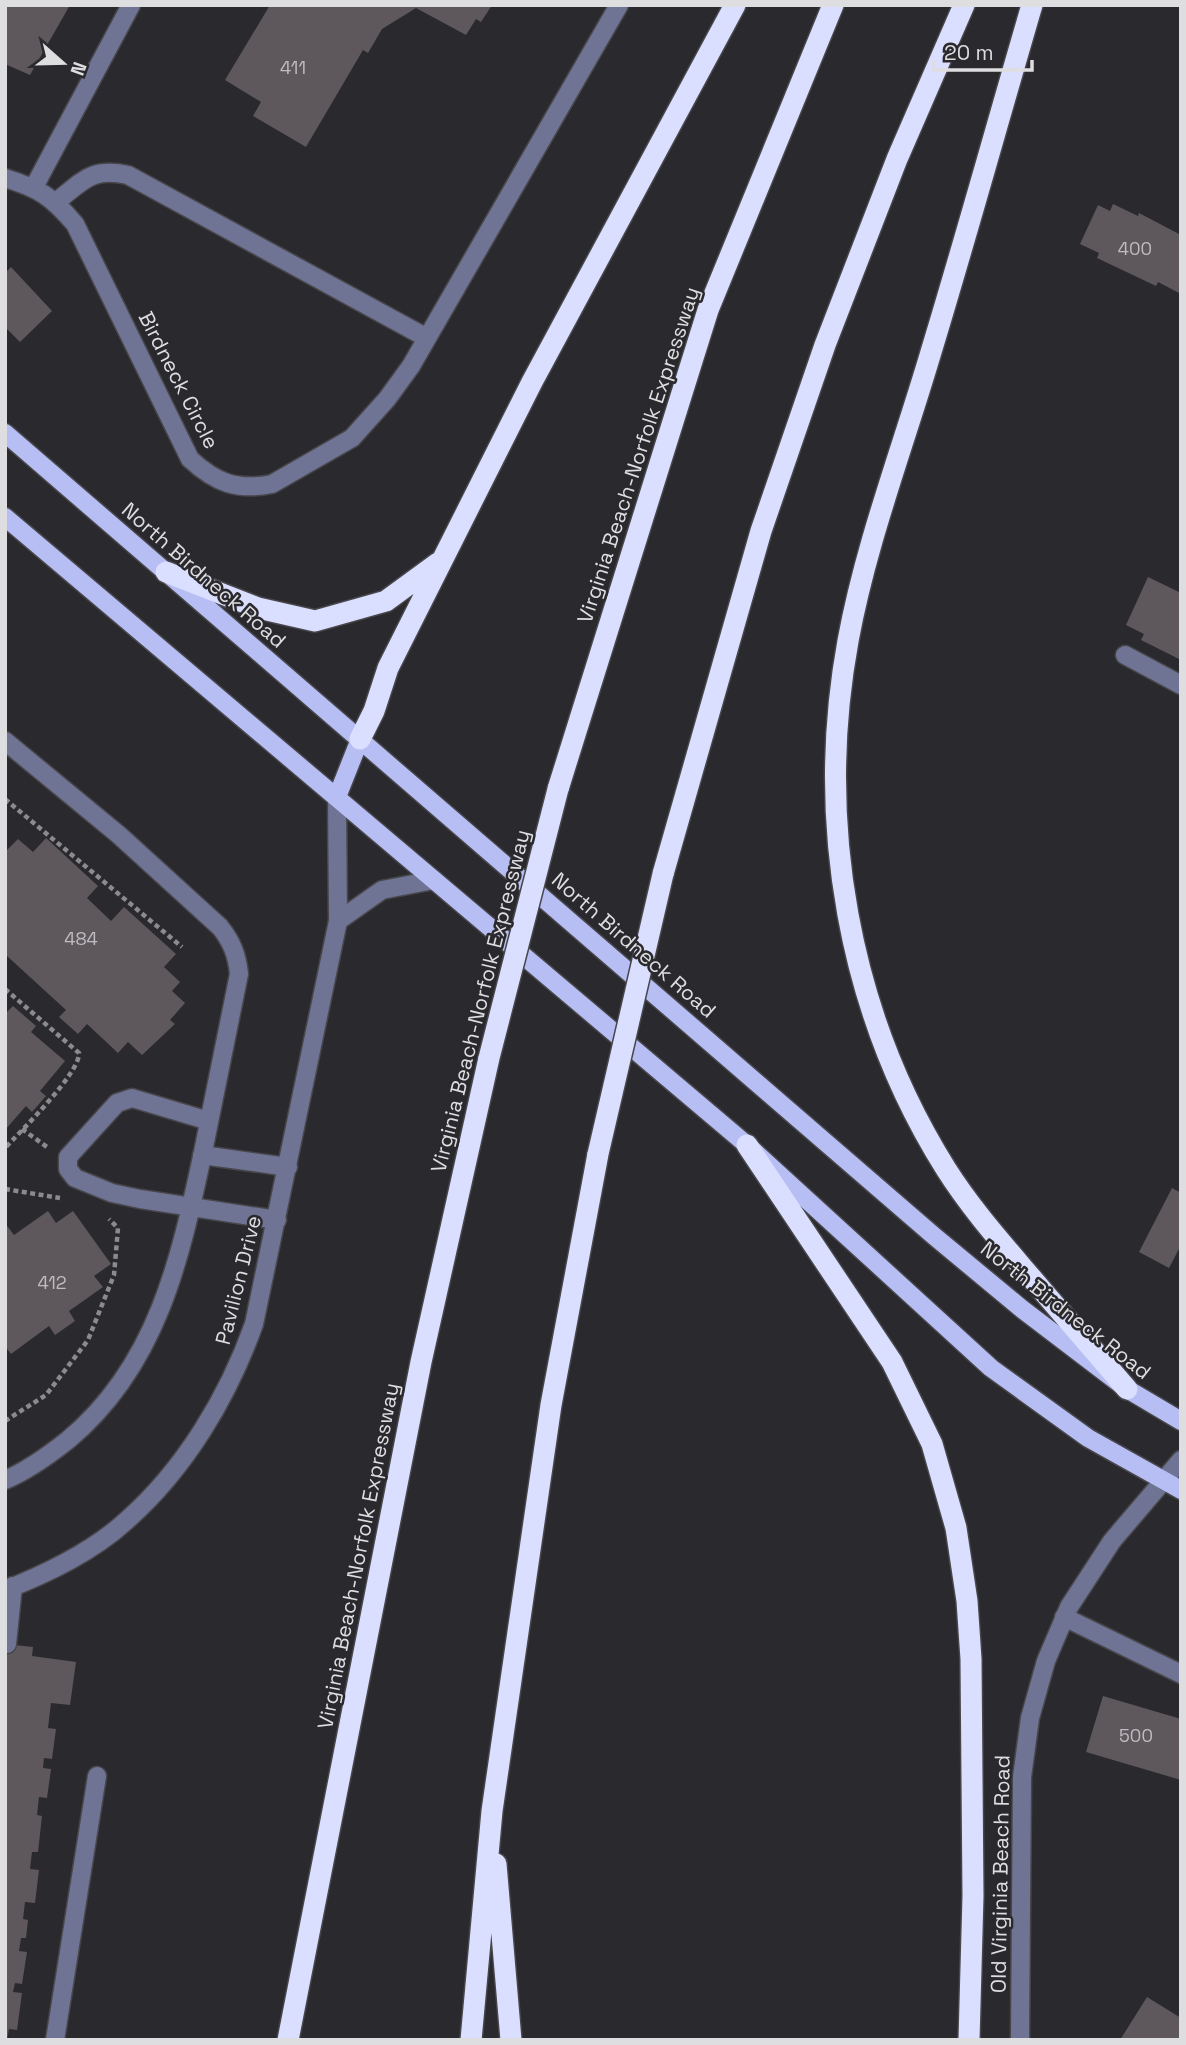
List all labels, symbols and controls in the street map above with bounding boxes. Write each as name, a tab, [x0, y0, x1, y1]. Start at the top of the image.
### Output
north arrow	[28, 28, 98, 98]
scale bar	[934, 28, 1032, 72]
text: 20 m	[944, 39, 994, 66]
house number: 411	[280, 56, 306, 79]
text: N	[65, 58, 92, 79]
house number: 400	[1118, 237, 1152, 260]
street label: Virginia Beach-Norfolk Expressway	[571, 283, 705, 627]
street label: Birdneck Circle	[133, 307, 225, 453]
street label: North Birdneck Road	[116, 496, 292, 654]
street label: Virginia Beach-Norfolk Expressway	[424, 827, 536, 1175]
street label: North Birdneck Road	[546, 866, 722, 1024]
house number: 484	[64, 927, 98, 950]
street label: Pavilion Drive	[209, 1213, 267, 1347]
street label: North Birdneck Road	[975, 1235, 1157, 1385]
house number: 412	[37, 1271, 67, 1294]
street label: Virginia Beach-Norfolk Expressway	[311, 1380, 405, 1732]
house number: 500	[1119, 1724, 1153, 1747]
street label: Old Virginia Beach Road	[984, 1755, 1016, 1993]

